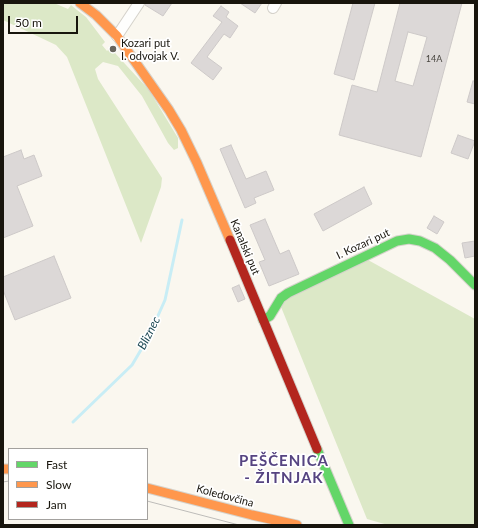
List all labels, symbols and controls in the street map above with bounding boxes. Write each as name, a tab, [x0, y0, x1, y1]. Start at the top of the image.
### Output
scale bar	[10, 8, 80, 34]
text: 50 m	[15, 15, 42, 30]
place label: Kozari put I. odvojak V.	[121, 36, 179, 62]
marker: Kozari put I. odvojak V.	[108, 44, 118, 54]
house number: 14A	[426, 54, 442, 64]
street label: Kanalski put	[227, 217, 263, 277]
street label: I. Kozari put	[334, 226, 392, 262]
water label: Bliznec	[135, 314, 163, 352]
legend	[8, 448, 148, 520]
district label: PEŠČENICA - ŽITNJAK	[239, 452, 329, 487]
text: Fast	[46, 457, 67, 472]
text: Slow	[46, 477, 71, 492]
street label: Koledovčina	[195, 482, 255, 510]
text: Jam	[46, 497, 67, 512]

